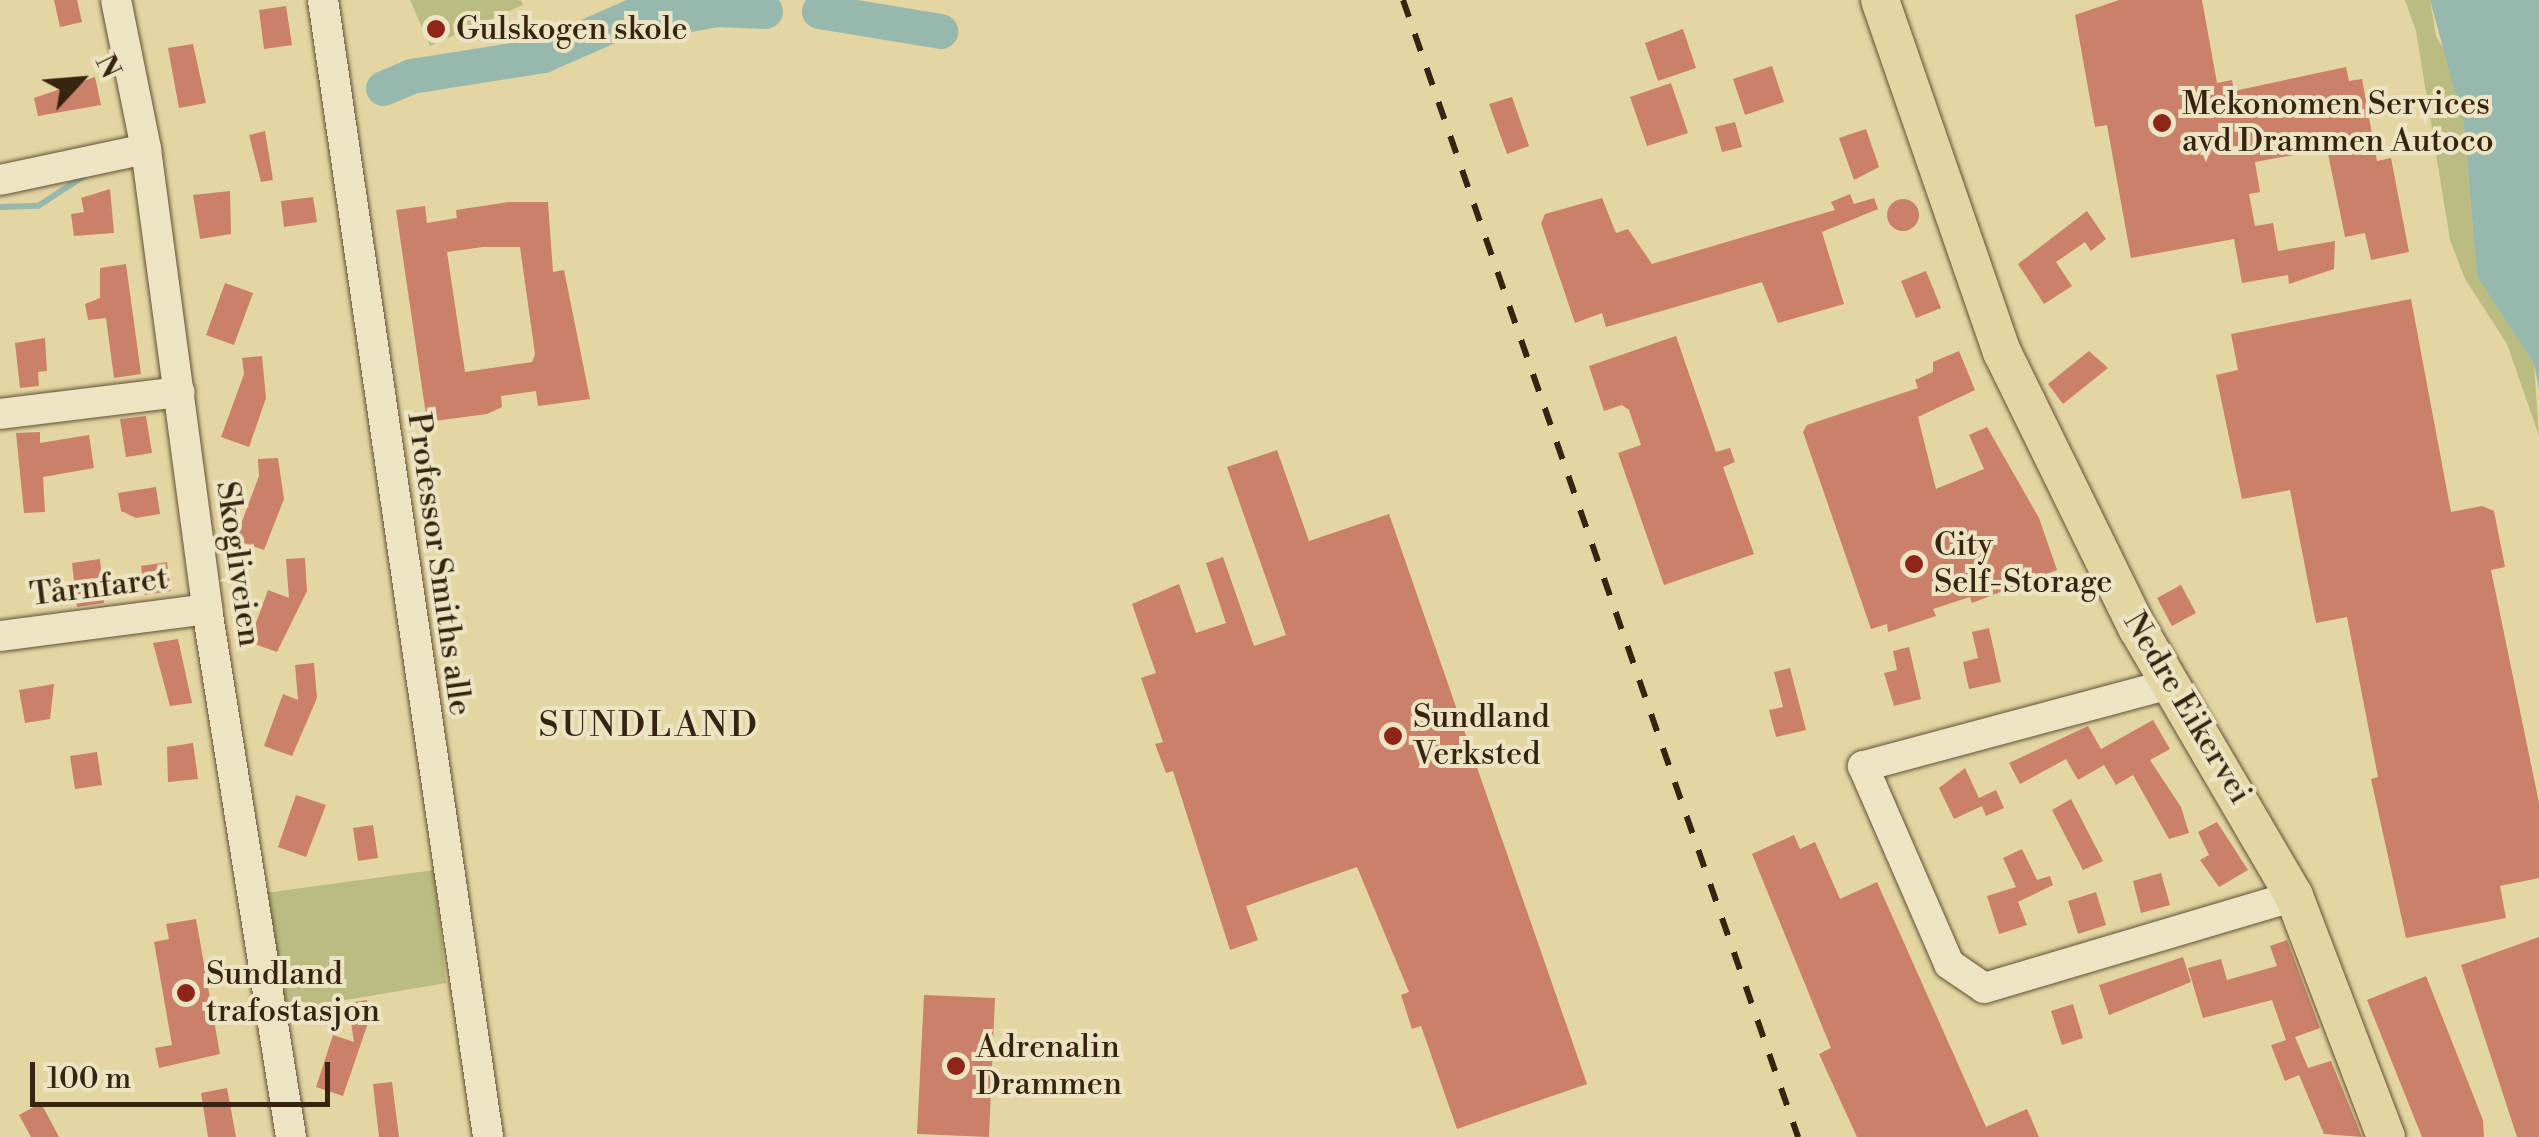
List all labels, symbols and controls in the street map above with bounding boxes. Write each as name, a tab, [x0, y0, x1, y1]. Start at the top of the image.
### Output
place label: Gulskogen skole	[456, 10, 688, 48]
marker: Gulskogen skole	[425, 18, 447, 40]
north arrow	[30, 30, 130, 130]
text: N	[87, 49, 128, 84]
place label: Mekonomen Services avd Drammen Autoco	[2182, 86, 2494, 161]
marker: Mekonomen Services avd Drammen Autoco	[2151, 112, 2173, 134]
street label: Professor Smiths alle	[399, 410, 479, 718]
street label: Skogliveien	[207, 479, 269, 649]
place label: City Self-Storage	[1934, 527, 2113, 602]
marker: City Self-Storage	[1903, 553, 1925, 575]
street label: Tårnfaret	[28, 559, 170, 615]
street label: Nedre Eikervei	[2115, 605, 2259, 811]
place label: Sundland Verksted	[1413, 699, 1550, 774]
district label: SUNDLAND	[539, 705, 759, 747]
marker: Sundland Verksted	[1382, 725, 1404, 747]
place label: Sundland trafostasjon	[206, 956, 380, 1031]
marker: Sundland trafostasjon	[175, 982, 197, 1004]
place label: Adrenalin Drammen	[976, 1029, 1122, 1104]
scale bar	[35, 1042, 335, 1104]
marker: Adrenalin Drammen	[945, 1055, 967, 1077]
text: 100 m	[47, 1060, 131, 1098]

